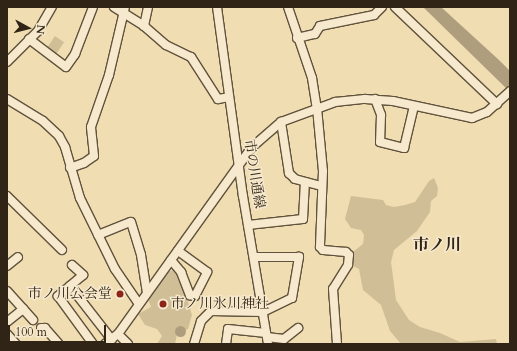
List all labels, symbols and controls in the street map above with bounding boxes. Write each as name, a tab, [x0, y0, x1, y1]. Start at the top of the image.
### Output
north arrow	[8, 8, 48, 48]
text: N	[32, 24, 48, 35]
street label: 市の川通線	[240, 138, 268, 210]
district label: 市ノ川	[413, 235, 461, 255]
place label: 市ノ川公会堂	[28, 286, 112, 302]
marker: 市ノ川公会堂	[115, 289, 125, 299]
place label: 市ノ川氷川神社	[171, 296, 269, 312]
marker: 市ノ川氷川神社	[158, 299, 168, 309]
scale bar	[10, 317, 108, 343]
text: 100 m	[15, 324, 47, 340]

